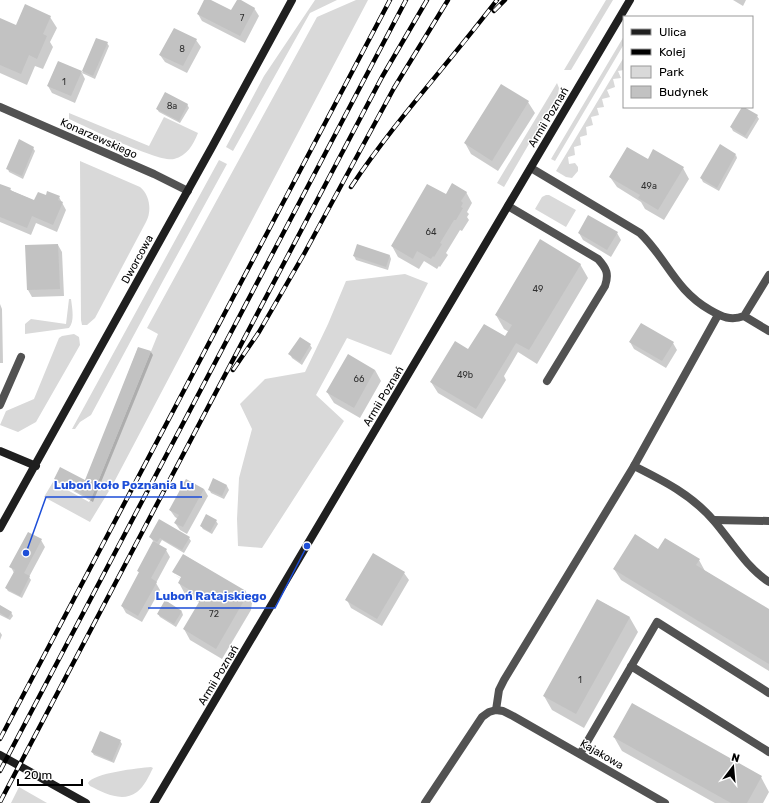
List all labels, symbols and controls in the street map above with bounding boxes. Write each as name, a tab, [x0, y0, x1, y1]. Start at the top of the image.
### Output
house number: 7	[240, 13, 245, 23]
legend	[623, 16, 753, 108]
text: Ulica	[659, 25, 686, 39]
house number: 8	[179, 44, 185, 54]
text: Kolej	[659, 45, 685, 59]
text: Park	[659, 65, 685, 79]
house number: 1	[62, 77, 66, 87]
street label: Armii Poznań	[525, 85, 571, 150]
text: Budynek	[659, 85, 709, 99]
house number: 8a	[167, 101, 177, 111]
street label: Konarzewskiego	[58, 116, 139, 161]
house number: 49a	[641, 181, 657, 191]
house number: 64	[425, 227, 437, 237]
street label: Dworcowa	[119, 233, 156, 286]
house number: 49	[533, 284, 543, 294]
street label: Armii Poznań	[360, 364, 406, 429]
house number: 49b	[457, 370, 473, 380]
house number: 66	[354, 374, 365, 384]
callout: Luboń koło Poznania Lu	[46, 473, 202, 497]
text: Luboń koło Poznania Lu	[54, 478, 194, 492]
callout: Luboń Ratajskiego	[148, 584, 275, 608]
text: Luboń Ratajskiego	[155, 589, 267, 603]
house number: 72	[209, 609, 219, 619]
street label: Armii Poznań	[195, 643, 241, 708]
house number: 1	[578, 675, 582, 685]
street label: Kajakowa	[578, 737, 626, 772]
north arrow	[713, 747, 753, 787]
text: N	[730, 751, 741, 765]
scale bar	[18, 761, 82, 787]
text: 20 m	[24, 768, 52, 782]

